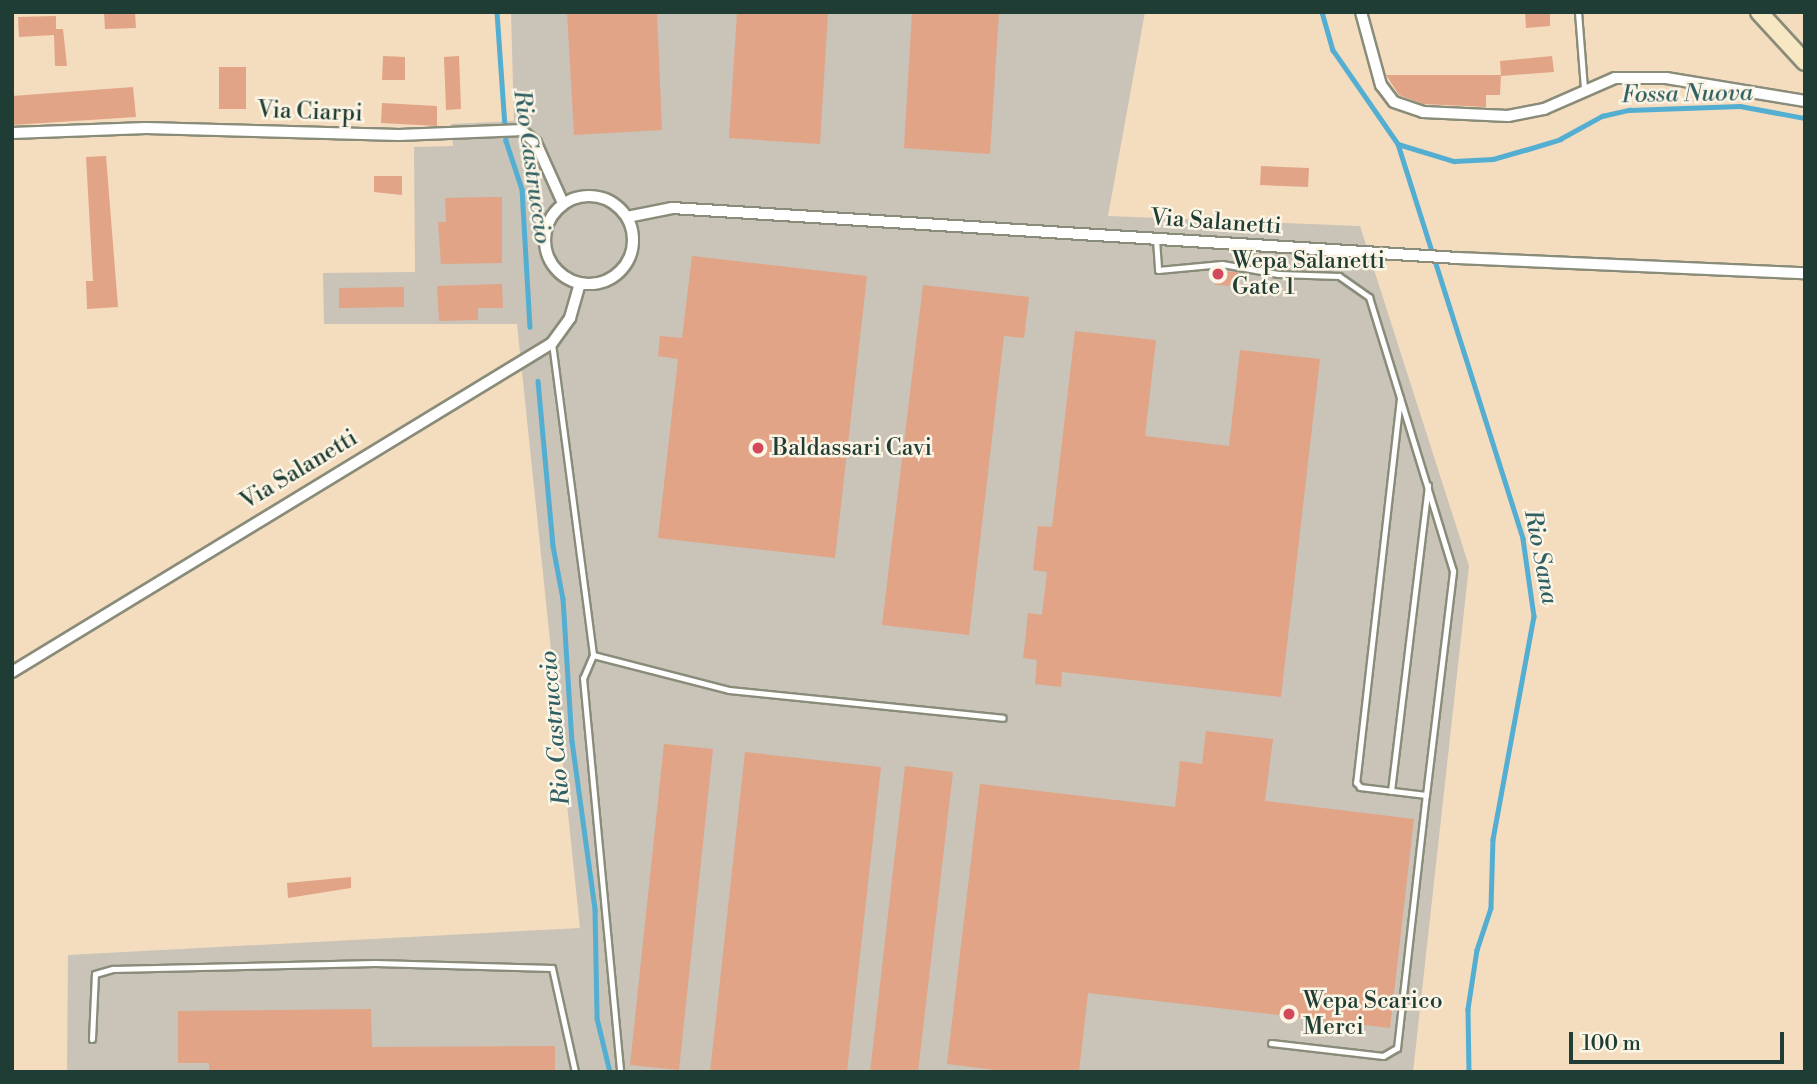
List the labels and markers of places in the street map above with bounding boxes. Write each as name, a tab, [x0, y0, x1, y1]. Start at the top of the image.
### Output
place label: Wepa Salanetti Gate 1	[1232, 247, 1385, 301]
marker: Wepa Salanetti Gate 1	[1210, 266, 1226, 282]
place label: Baldassari Cavi	[772, 434, 932, 462]
marker: Baldassari Cavi	[750, 440, 766, 456]
place label: Wepa Scarico Merci	[1303, 987, 1443, 1041]
marker: Wepa Scarico Merci	[1281, 1006, 1297, 1022]

